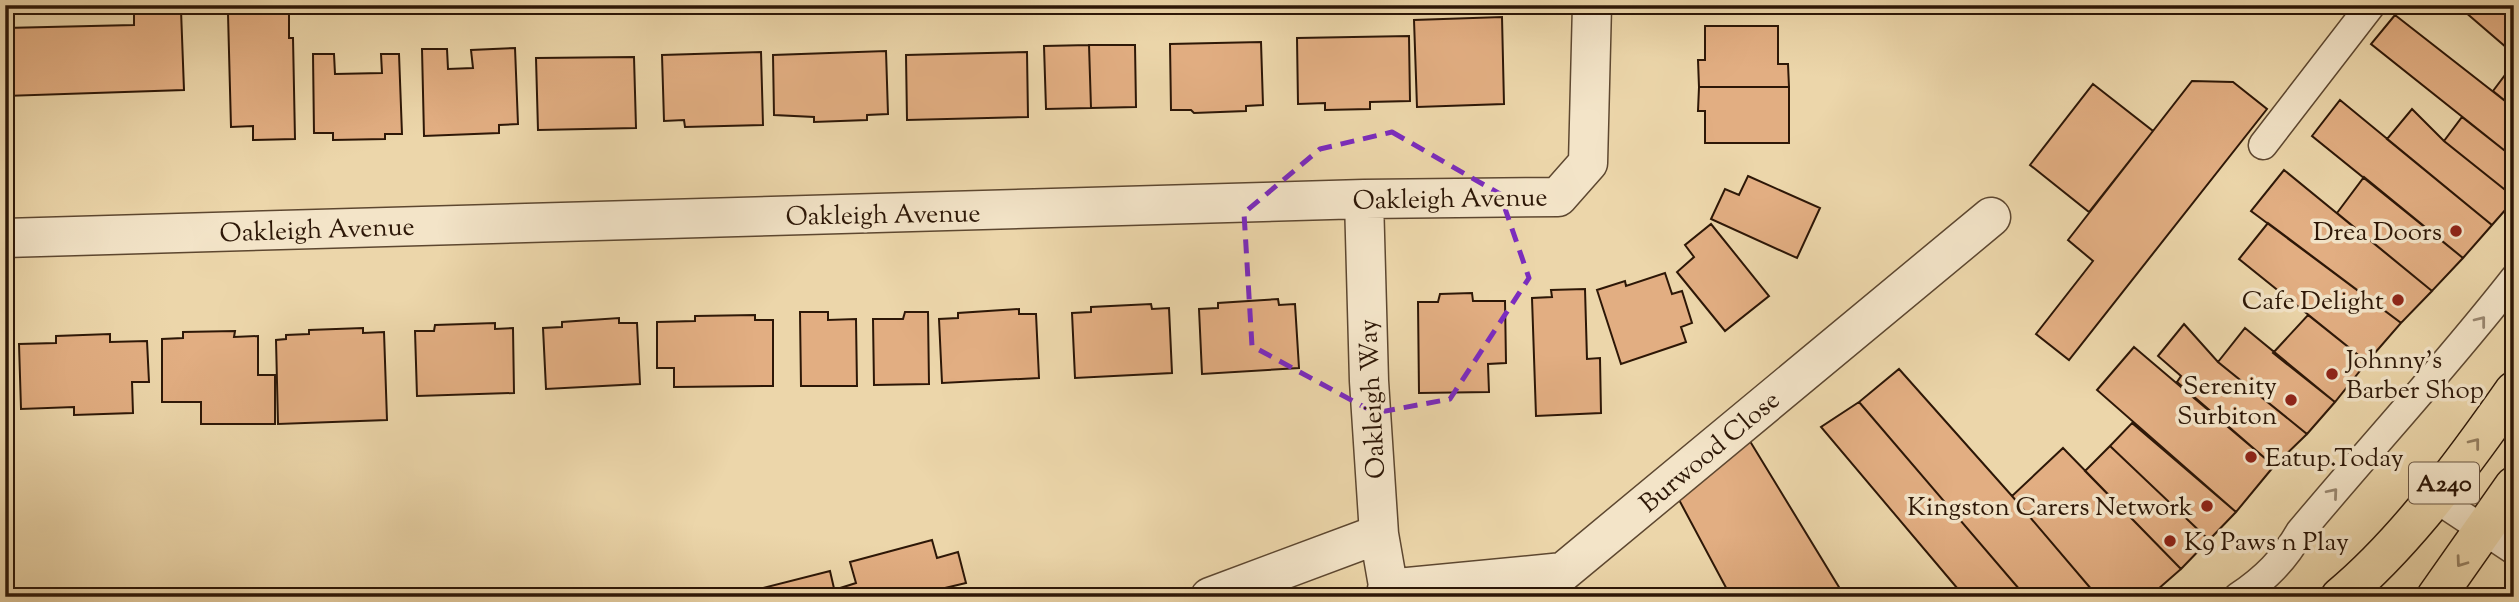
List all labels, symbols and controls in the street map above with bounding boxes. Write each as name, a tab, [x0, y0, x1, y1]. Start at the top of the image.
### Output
street label: Oakleigh Avenue	[1352, 180, 1548, 221]
street label: Oakleigh Avenue	[785, 196, 981, 237]
street label: Oakleigh Avenue	[219, 210, 415, 253]
place label: Drea Doors	[2313, 215, 2442, 252]
marker: Drea Doors	[2448, 223, 2464, 239]
place label: Cafe Delight	[2242, 284, 2384, 321]
marker: Cafe Delight	[2390, 292, 2406, 308]
one-way arrow	[2473, 316, 2486, 328]
street label: Oakleigh Way	[1351, 318, 1396, 480]
place label: Johnny's Barber Shop	[2344, 343, 2484, 410]
marker: Johnny's Barber Shop	[2324, 366, 2340, 382]
place label: Serenity Surbiton	[2177, 369, 2277, 436]
street label: Burwood Close	[1632, 383, 1789, 523]
marker: Serenity Surbiton	[2283, 392, 2299, 408]
one-way arrow	[2467, 438, 2480, 451]
place label: Eatup.Today	[2265, 441, 2404, 478]
marker: Eatup.Today	[2243, 449, 2259, 465]
road number: A240	[2409, 462, 2479, 504]
one-way arrow	[2325, 488, 2337, 501]
place label: Kingston Carers Network	[1907, 490, 2193, 527]
marker: Kingston Carers Network	[2199, 498, 2215, 514]
place label: K9 Paws n Play	[2184, 525, 2349, 562]
marker: K9 Paws n Play	[2162, 533, 2178, 549]
one-way arrow	[2457, 554, 2470, 567]

